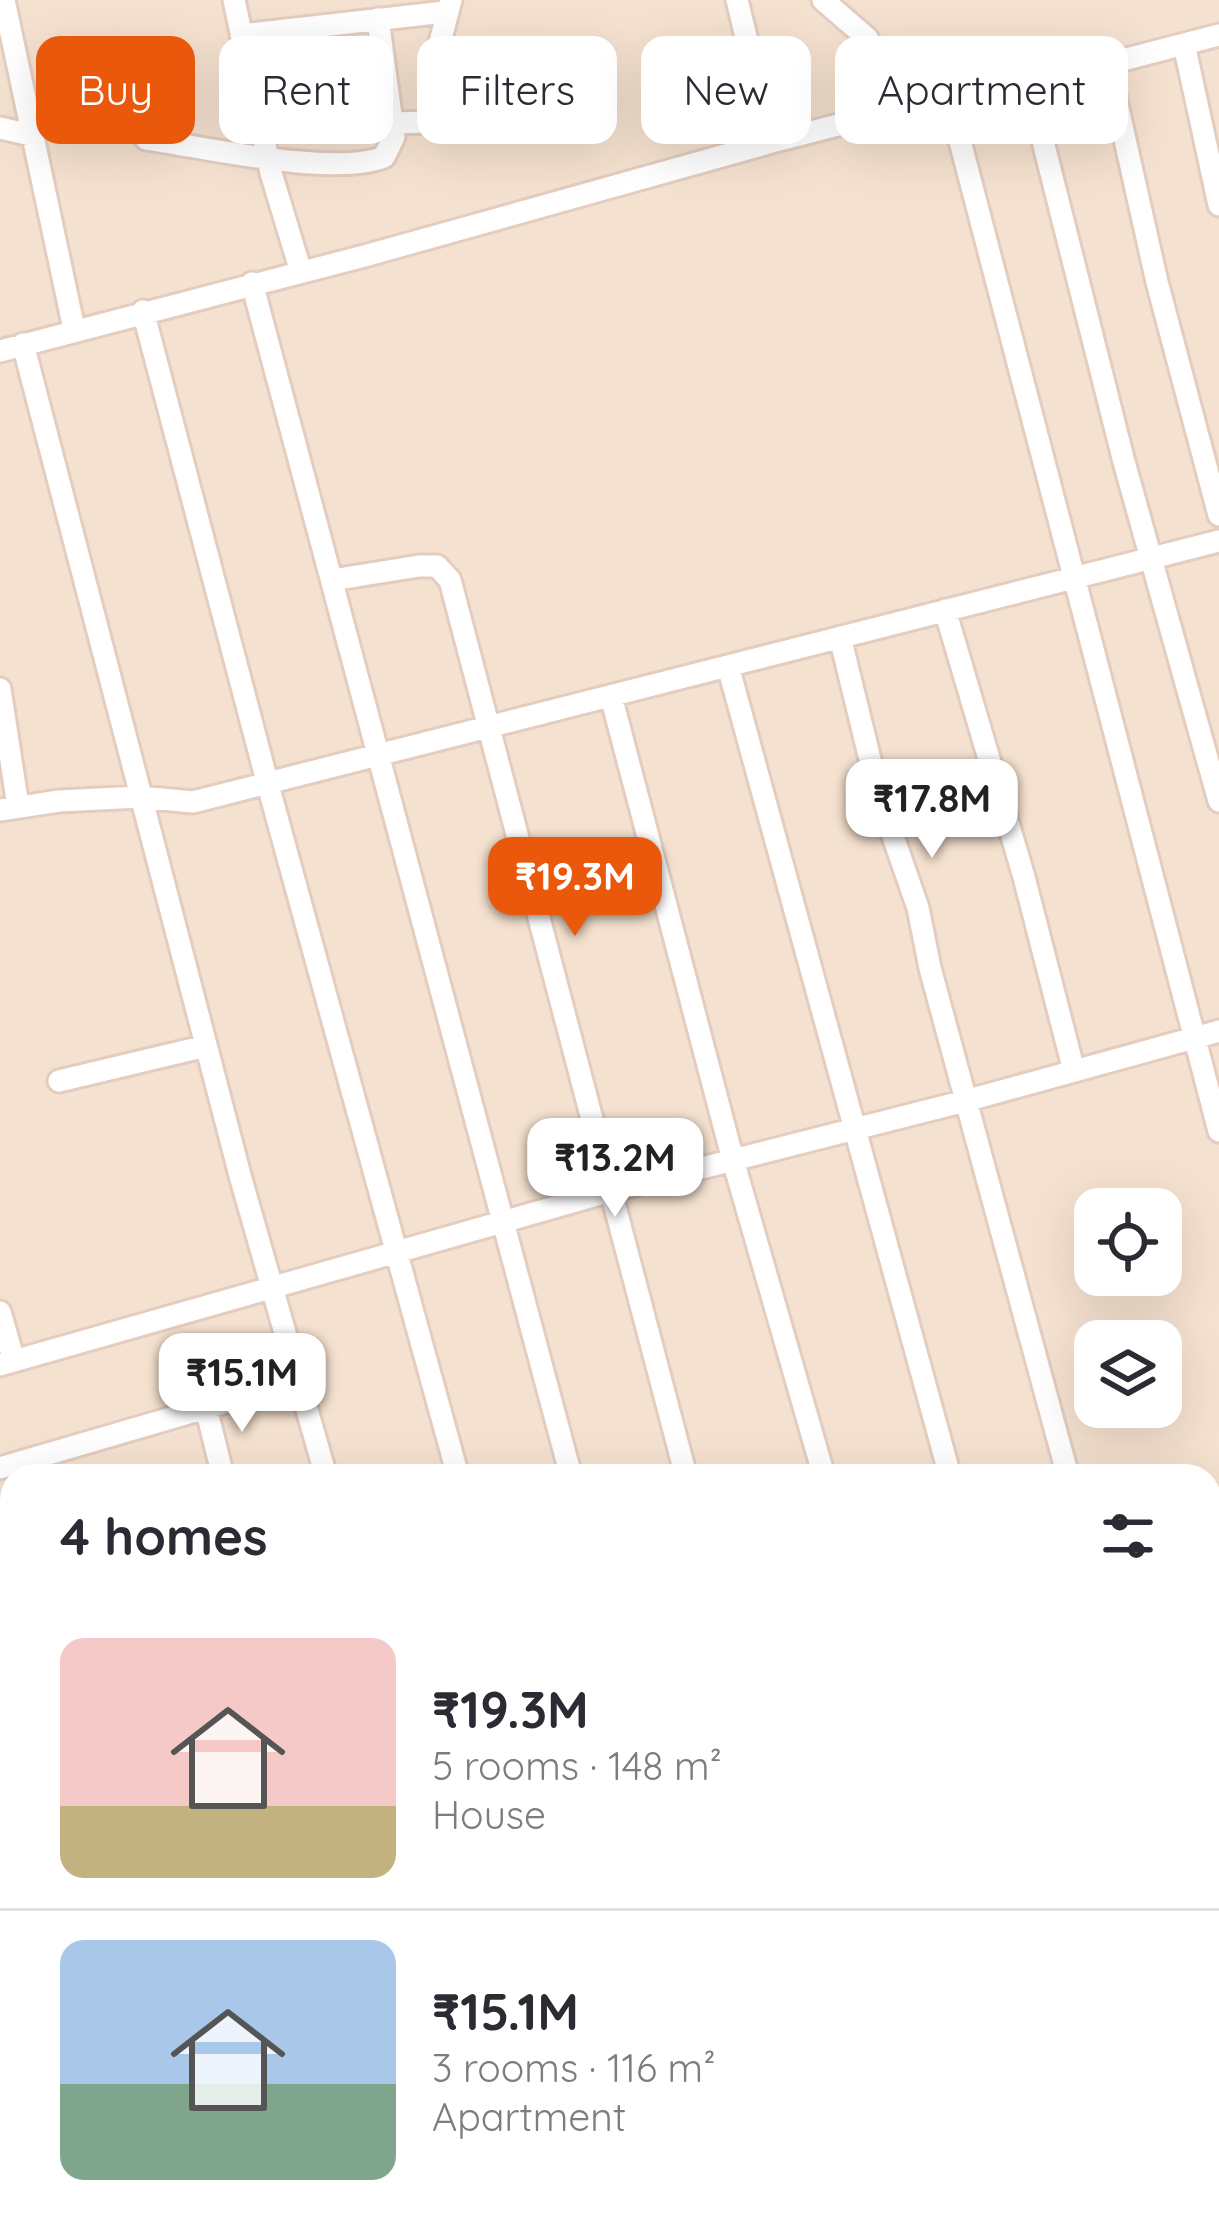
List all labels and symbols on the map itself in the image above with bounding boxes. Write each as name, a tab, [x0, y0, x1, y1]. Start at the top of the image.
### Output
pin: ₹17.8M	[834, 759, 1030, 861]
pin: ₹19.3M	[477, 837, 673, 939]
pin: ₹13.2M	[517, 1118, 713, 1220]
pin: ₹15.1M	[144, 1333, 340, 1435]

